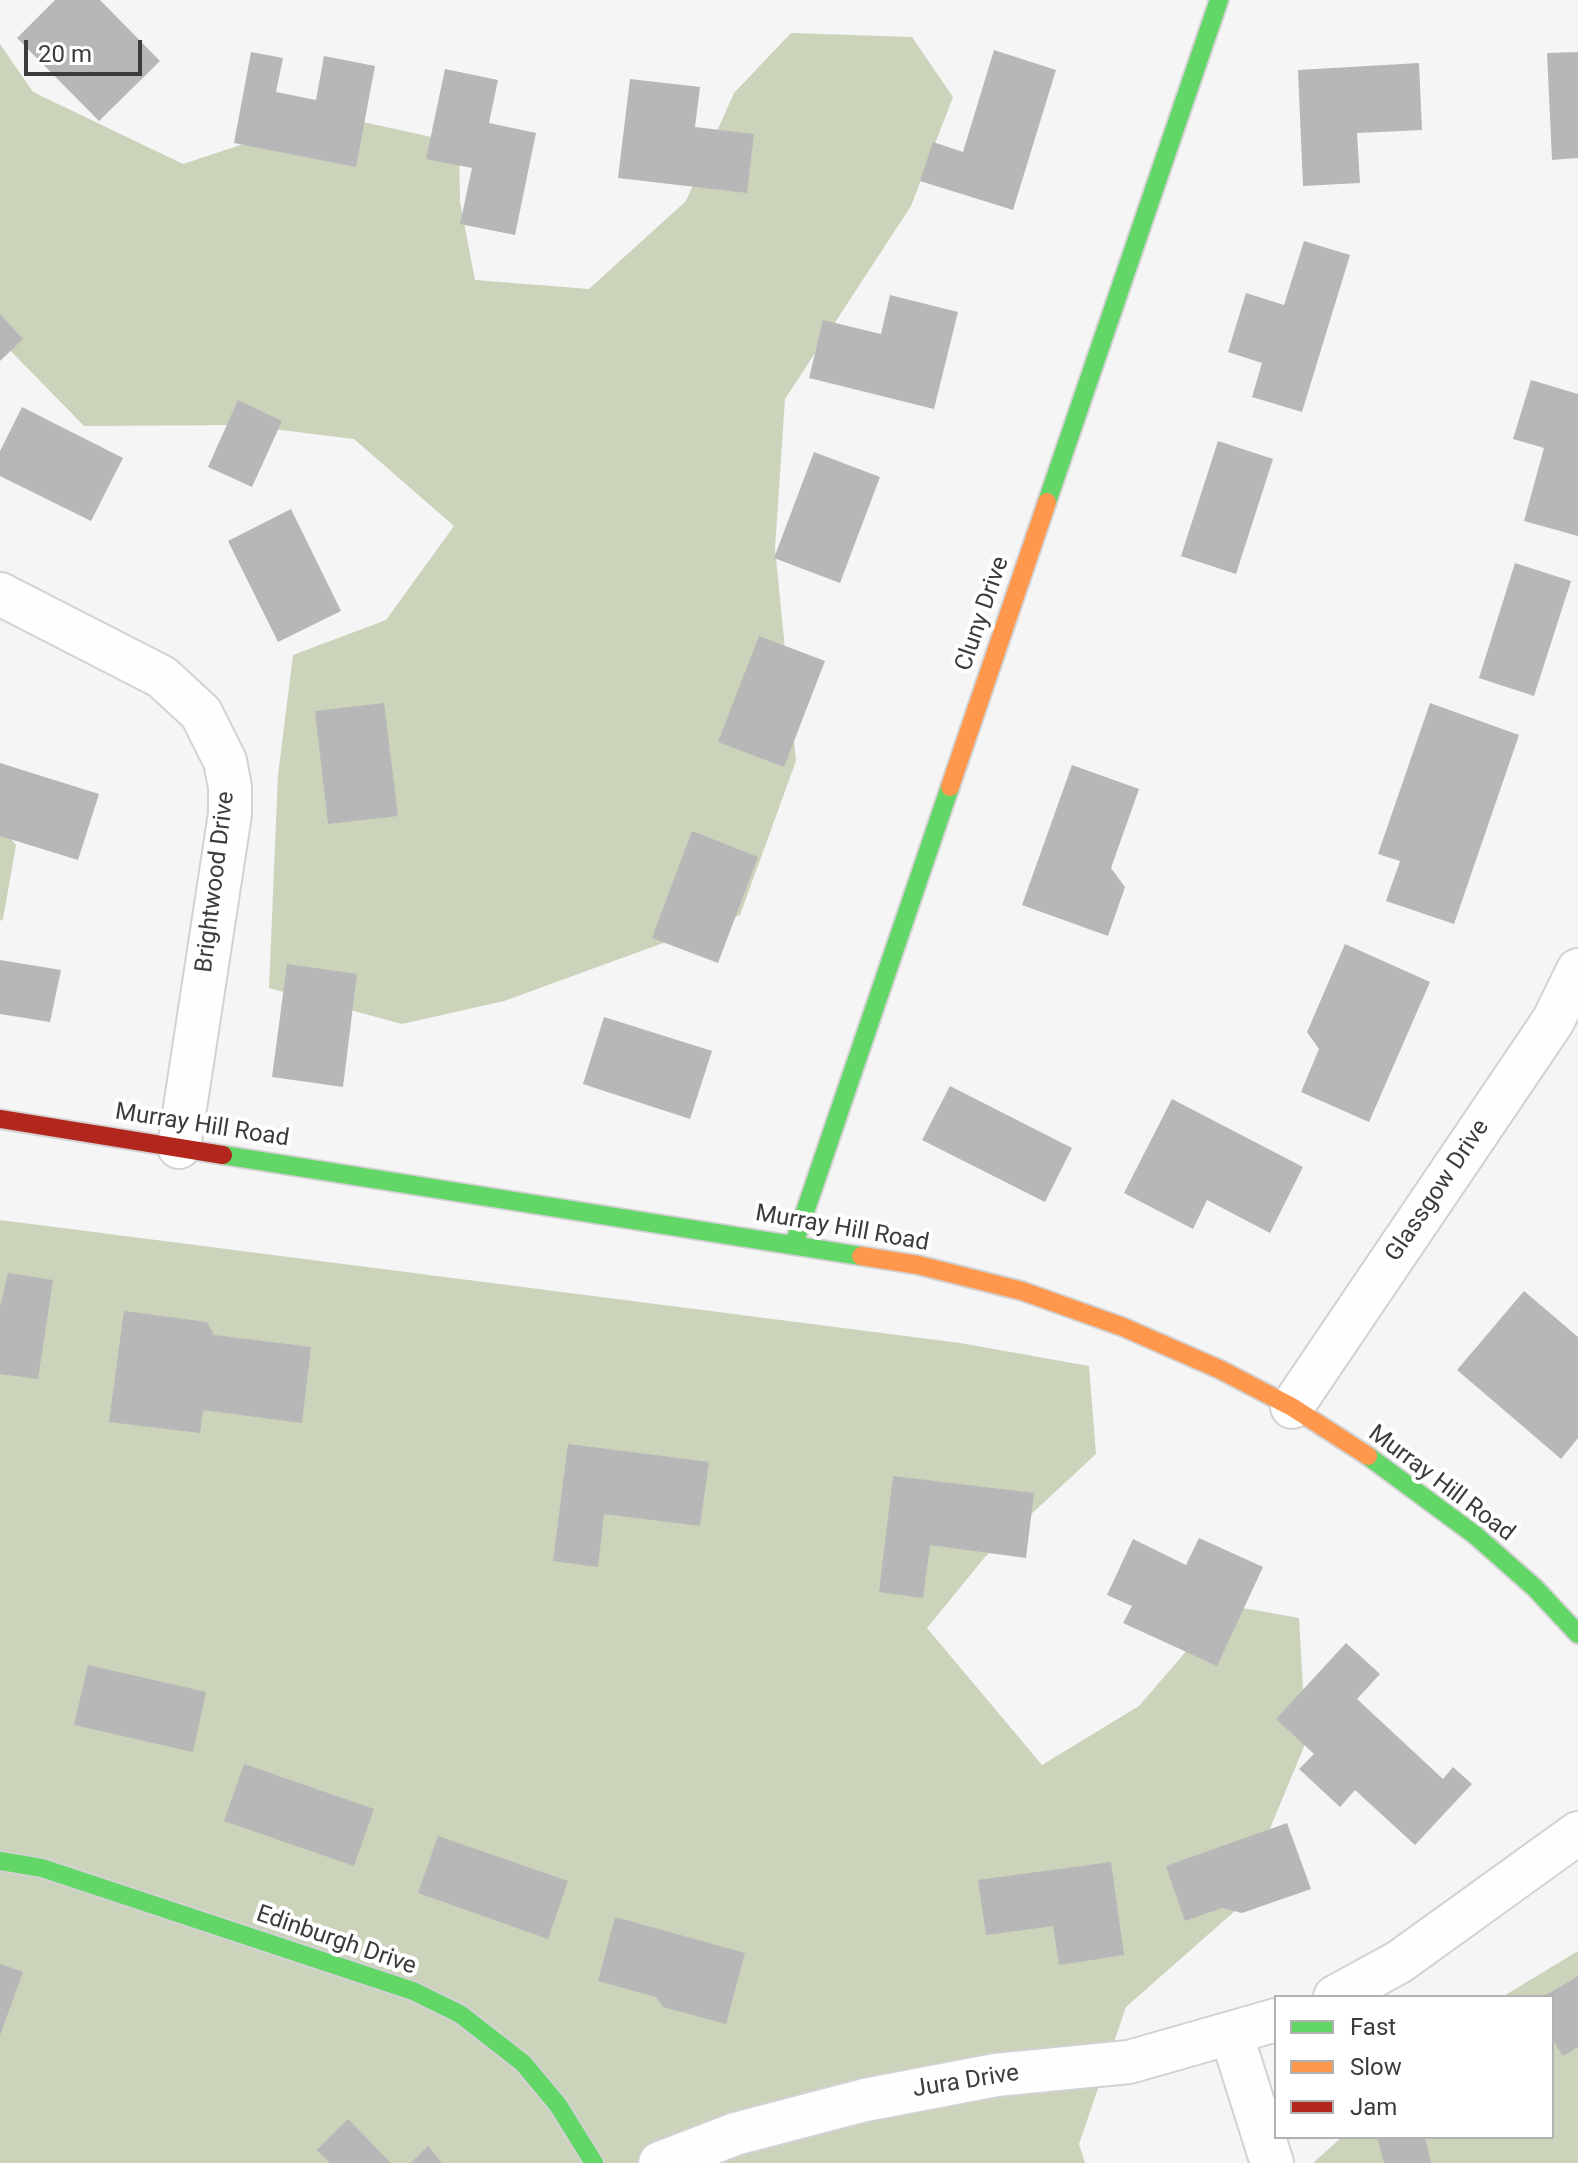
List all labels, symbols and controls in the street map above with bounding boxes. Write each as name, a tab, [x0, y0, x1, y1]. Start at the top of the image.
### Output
scale bar	[28, 24, 146, 74]
text: 20 m	[38, 40, 92, 68]
street label: Cluny Drive	[950, 553, 1016, 675]
street label: Brightwood Drive	[191, 790, 241, 974]
street label: Murray Hill Road	[113, 1098, 291, 1154]
street label: Glassgow Drive	[1380, 1115, 1496, 1267]
street label: Murray Hill Road	[753, 1200, 931, 1258]
street label: Murray Hill Road	[1362, 1420, 1520, 1548]
street label: Edinburgh Drive	[252, 1900, 420, 1982]
legend	[1274, 1995, 1554, 2139]
text: Fast	[1350, 2013, 1396, 2041]
text: Slow	[1350, 2053, 1402, 2081]
street label: Jura Drive	[911, 2059, 1021, 2105]
text: Jam	[1350, 2093, 1397, 2121]

